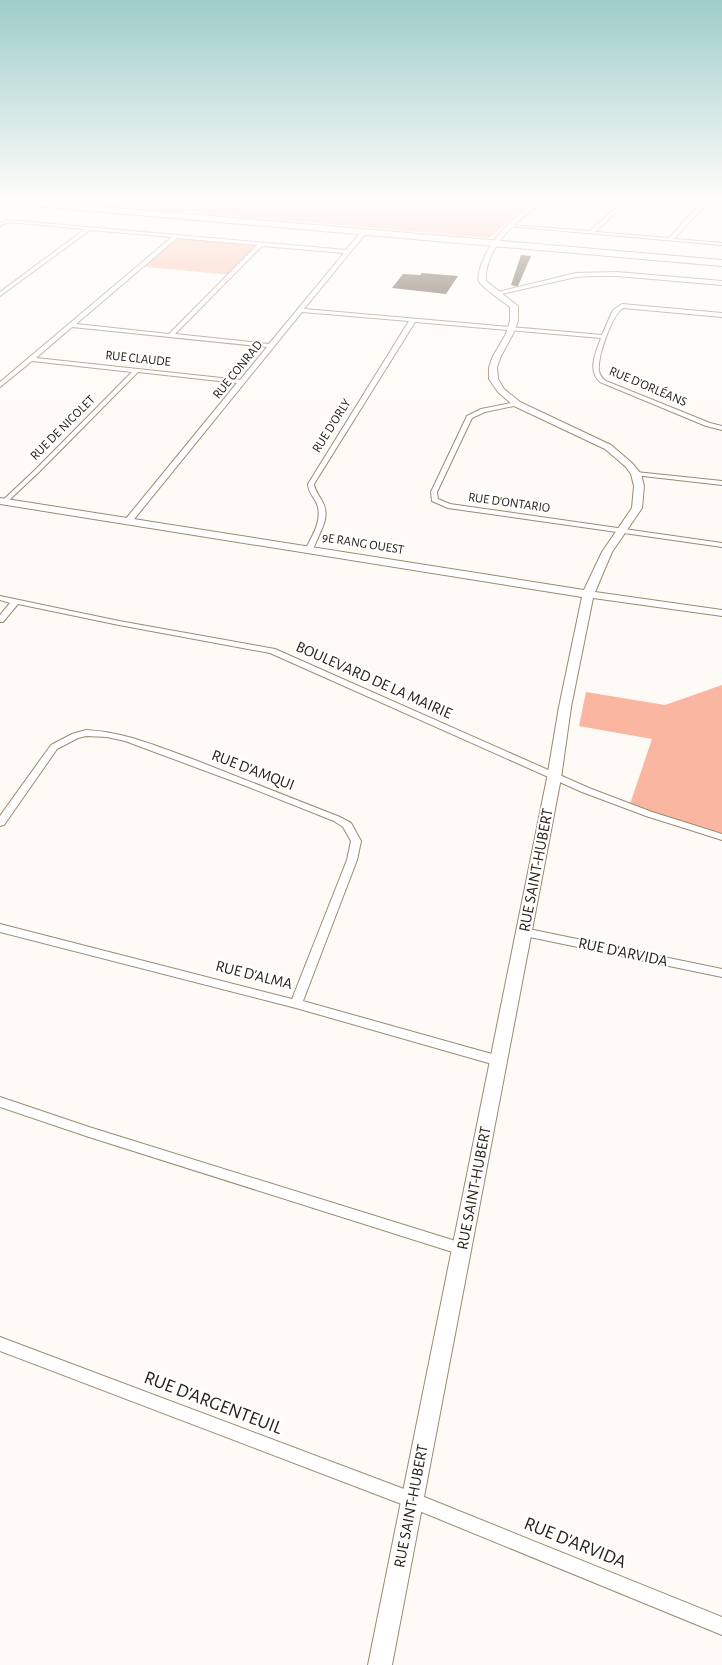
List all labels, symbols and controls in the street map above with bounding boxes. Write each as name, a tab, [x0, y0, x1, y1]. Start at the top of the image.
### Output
street label: RUE CONRAD	[211, 339, 265, 401]
street label: RUE CLAUDE	[105, 349, 171, 369]
street label: RUE D'ORLÉANS	[607, 364, 689, 409]
street label: RUE DE NICOLET	[28, 393, 98, 463]
street label: RUE D'ORLY	[310, 397, 354, 455]
street label: RUE D'ONTARIO	[467, 491, 551, 515]
street label: 9E RANG OUEST	[321, 531, 406, 557]
street label: BOULEVARD DE LA MAIRIE	[293, 638, 455, 722]
street label: RUE D'AMQUI	[209, 747, 297, 794]
street label: RUE SAINT-HUBERT	[516, 807, 556, 933]
street label: RUE D'ARVIDA	[577, 935, 669, 969]
street label: RUE D'ALMA	[214, 958, 294, 992]
street label: RUE SAINT-HUBERT	[454, 1125, 494, 1251]
street label: RUE D'ARGENTEUIL	[141, 1368, 285, 1438]
street label: RUE SAINT-HUBERT	[391, 1443, 431, 1569]
street label: RUE D'ARVIDA	[521, 1514, 629, 1572]

